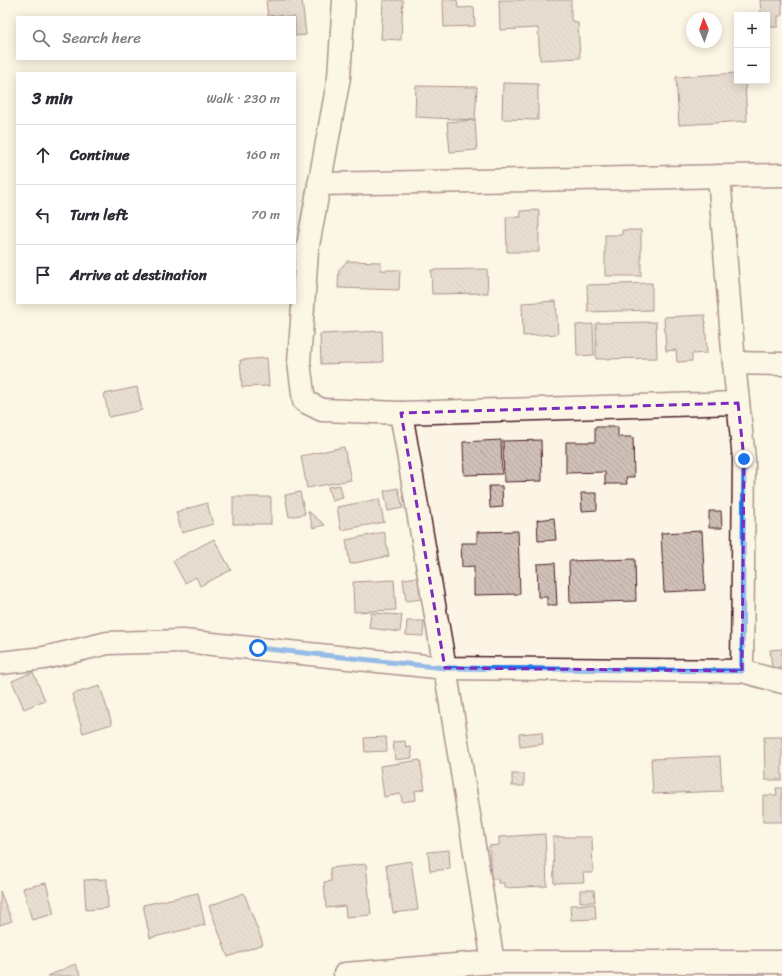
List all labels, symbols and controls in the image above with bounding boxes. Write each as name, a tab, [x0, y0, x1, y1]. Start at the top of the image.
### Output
north arrow	[686, 12, 722, 48]
map controls	[734, 12, 770, 84]
button: +	[734, 12, 770, 48]
search box	[16, 16, 296, 60]
text: Search here	[62, 25, 141, 51]
icon: search	[30, 27, 52, 49]
button: −	[734, 48, 770, 84]
text: 3 min	[32, 83, 73, 113]
text: Walk · 230 m	[206, 87, 280, 110]
text: Continue	[70, 142, 130, 168]
text: 160 m	[245, 143, 280, 166]
icon: ahead	[32, 144, 54, 166]
text: Turn left	[70, 202, 128, 228]
text: 70 m	[251, 203, 280, 226]
icon: left	[32, 204, 54, 226]
text: Arrive at destination	[70, 262, 207, 288]
icon: arrive	[32, 264, 54, 286]
route end	[735, 450, 753, 468]
route start	[249, 639, 267, 657]

